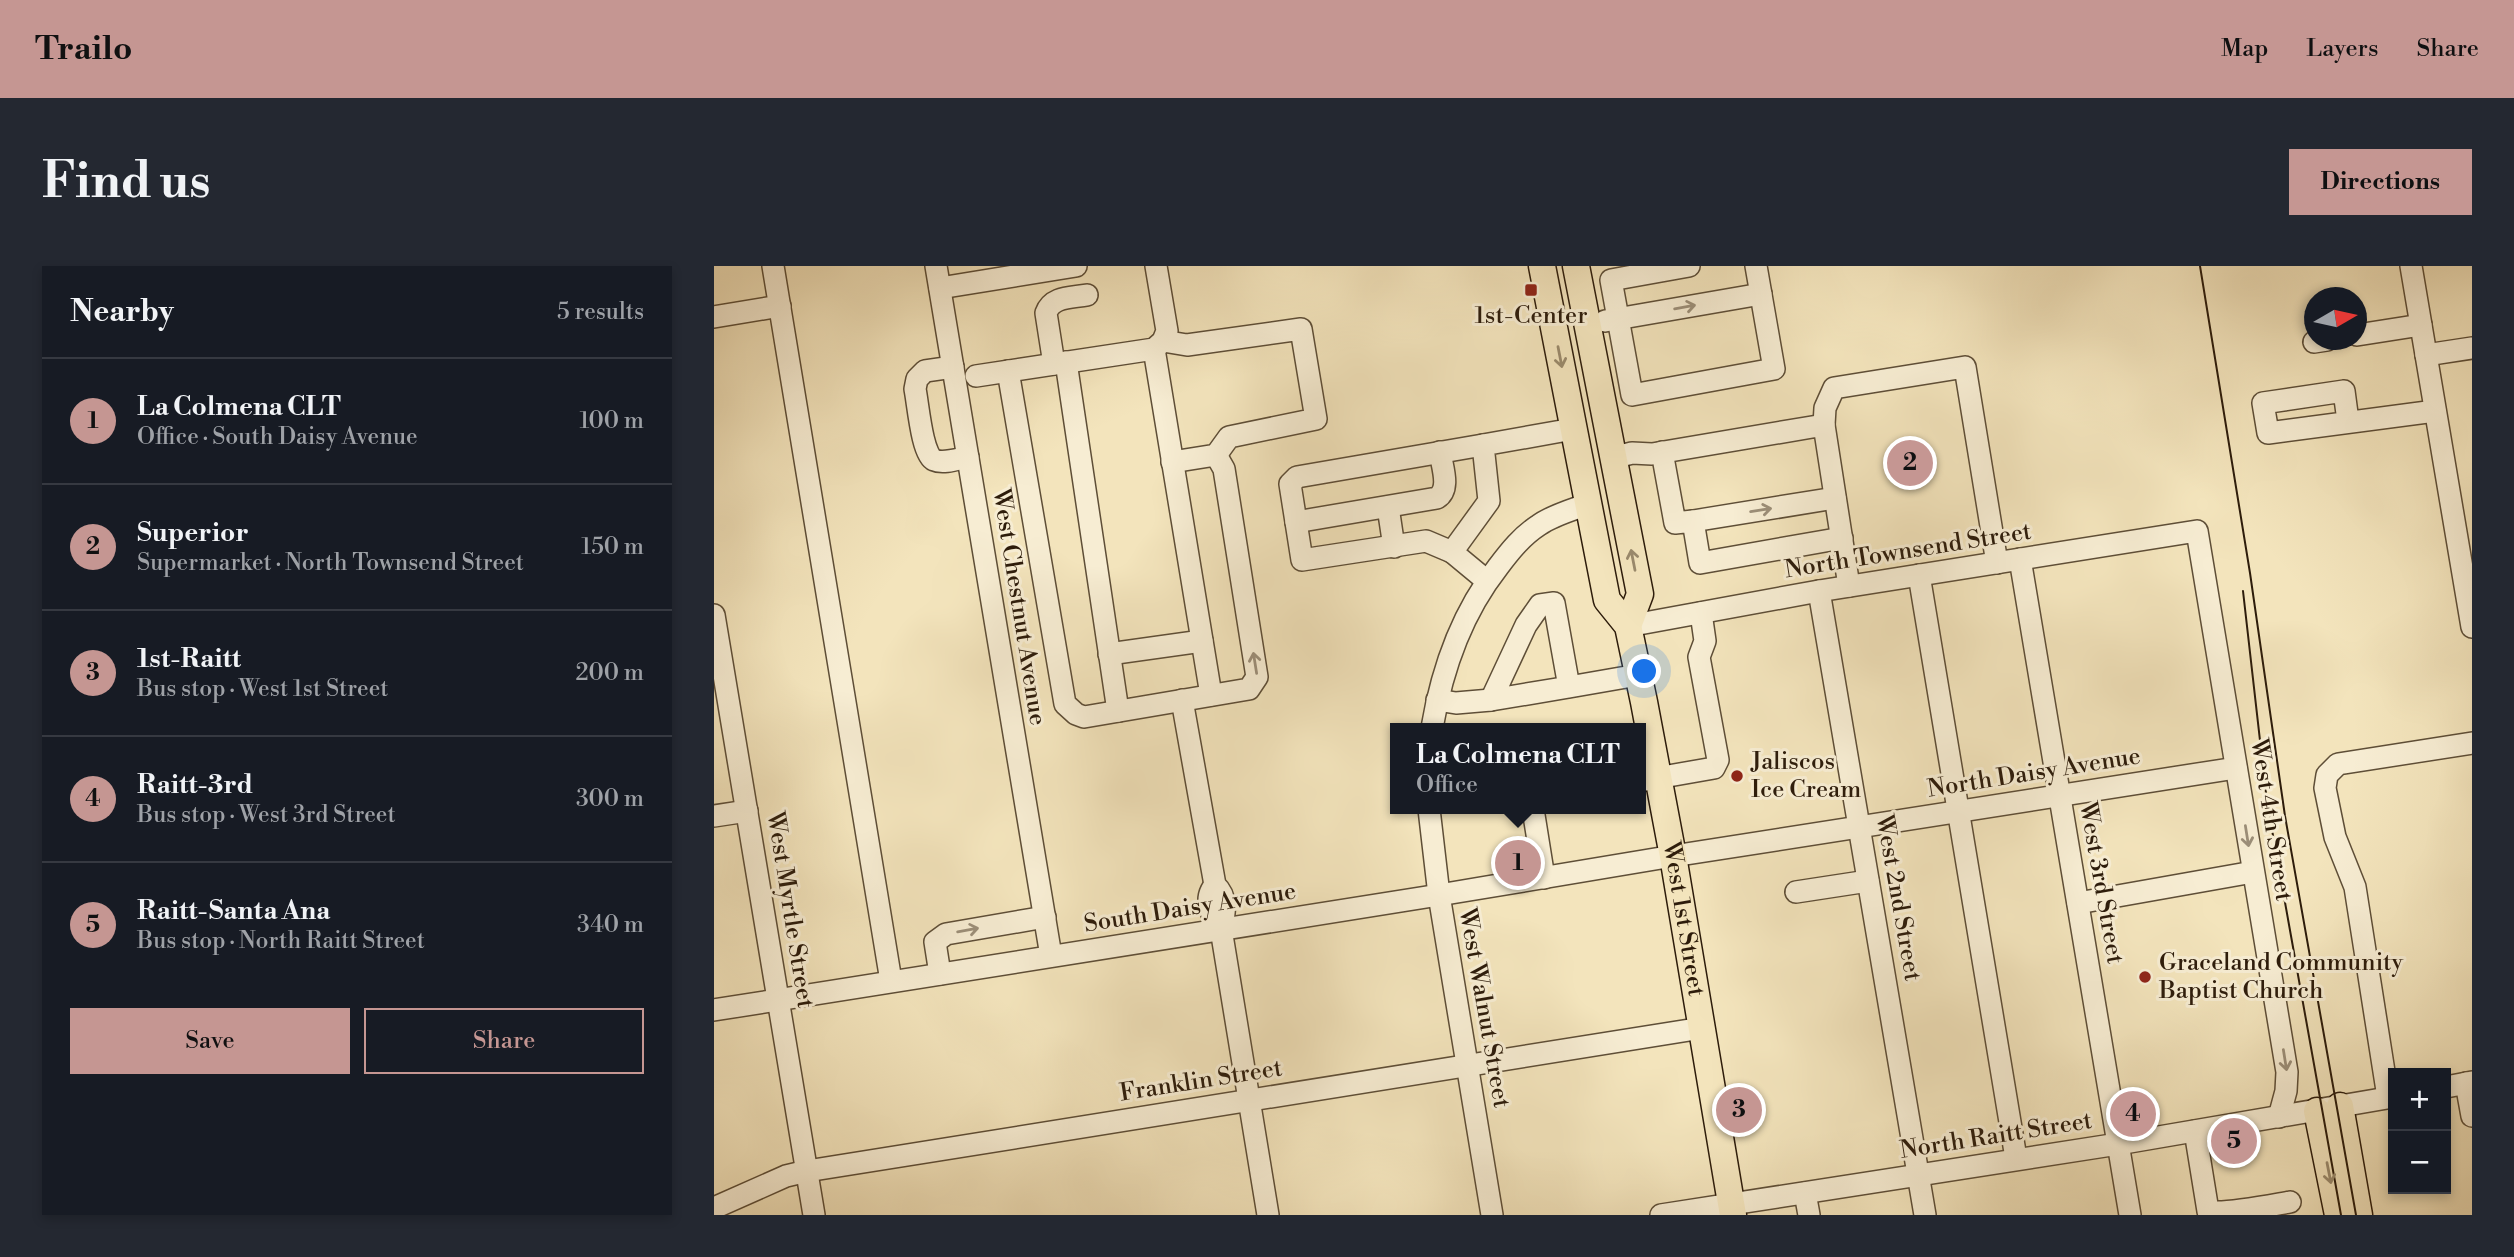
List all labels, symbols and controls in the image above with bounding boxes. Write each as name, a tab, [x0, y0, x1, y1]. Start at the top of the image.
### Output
text: Trailo	[35, 29, 132, 70]
text: Map	[2221, 34, 2268, 64]
text: Layers	[2306, 34, 2378, 64]
text: Share	[2416, 34, 2479, 64]
button: Directions	[2289, 149, 2472, 215]
text: Find us	[42, 152, 211, 213]
marker: 1st-Center	[1523, 282, 1539, 298]
north arrow	[2304, 287, 2367, 350]
text: Nearby	[70, 293, 174, 331]
text: 5 results	[557, 298, 644, 326]
one-way arrow	[1673, 300, 1696, 313]
place label: 1st-Center	[1474, 301, 1588, 331]
one-way arrow	[1553, 345, 1567, 368]
text: La Colmena CLT	[137, 391, 341, 423]
text: 1	[87, 407, 99, 435]
text: 100 m	[579, 407, 644, 435]
text: Office · South Daisy Avenue	[137, 423, 418, 451]
pin: 2	[1887, 437, 1933, 489]
street label: West Chestnut Avenue	[985, 486, 1053, 727]
one-way arrow	[1749, 503, 1772, 516]
text: Superior	[137, 517, 249, 549]
street label: North Townsend Street	[1782, 517, 2034, 585]
text: 2	[86, 533, 100, 561]
text: 150 m	[581, 533, 644, 561]
text: Supermarket · North Townsend Street	[137, 549, 524, 577]
one-way arrow	[1626, 549, 1640, 572]
text: 1st-Raitt	[137, 643, 241, 675]
one-way arrow	[1248, 652, 1261, 675]
your location	[1627, 654, 1661, 688]
text: 3	[86, 659, 100, 687]
text: 200 m	[576, 659, 644, 687]
text: Bus stop · West 1st Street	[137, 675, 388, 703]
popup	[1390, 723, 1646, 814]
street label: West 4th Street	[2243, 736, 2299, 904]
text: La Colmena CLT	[1416, 739, 1620, 771]
street label: North Daisy Avenue	[1925, 741, 2143, 805]
place label: Jaliscos Ice Cream	[1750, 747, 1861, 805]
marker: Jaliscos Ice Cream	[1729, 768, 1745, 784]
text: Raitt-3rd	[137, 769, 253, 801]
text: Office	[1416, 771, 1478, 799]
text: 4	[85, 785, 101, 813]
text: 300 m	[576, 785, 644, 813]
street label: West 3rd Street	[2072, 799, 2130, 967]
text: Bus stop · West 3rd Street	[137, 801, 396, 829]
street label: West Myrtle Street	[759, 809, 820, 1011]
street label: West 2nd Street	[1868, 812, 1927, 984]
one-way arrow	[2241, 824, 2254, 847]
pin: 1	[1495, 837, 1541, 889]
street label: West 1st Street	[1655, 838, 1711, 999]
street label: South Daisy Avenue	[1082, 876, 1298, 940]
text: Raitt-Santa Ana	[137, 895, 330, 927]
street label: West Walnut Street	[1451, 905, 1516, 1111]
text: 5	[86, 911, 100, 939]
text: 340 m	[577, 911, 644, 939]
one-way arrow	[956, 923, 979, 937]
text: Bus stop · North Raitt Street	[137, 927, 425, 955]
place label: Graceland Community Baptist Church	[2158, 948, 2404, 1006]
marker: Graceland Community Baptist Church	[2137, 969, 2153, 985]
button: Save	[70, 1008, 350, 1074]
button: Share	[364, 1008, 644, 1074]
one-way arrow	[2279, 1048, 2292, 1071]
street label: Franklin Street	[1118, 1053, 1285, 1109]
map controls	[2388, 1068, 2451, 1194]
button: +	[2388, 1068, 2451, 1131]
pin: 3	[1716, 1084, 1762, 1136]
pin: 4	[2110, 1088, 2156, 1140]
street label: North Raitt Street	[1898, 1106, 2095, 1166]
pin: 5	[2211, 1115, 2257, 1167]
button: −	[2388, 1131, 2451, 1194]
one-way arrow	[2323, 1161, 2337, 1184]

